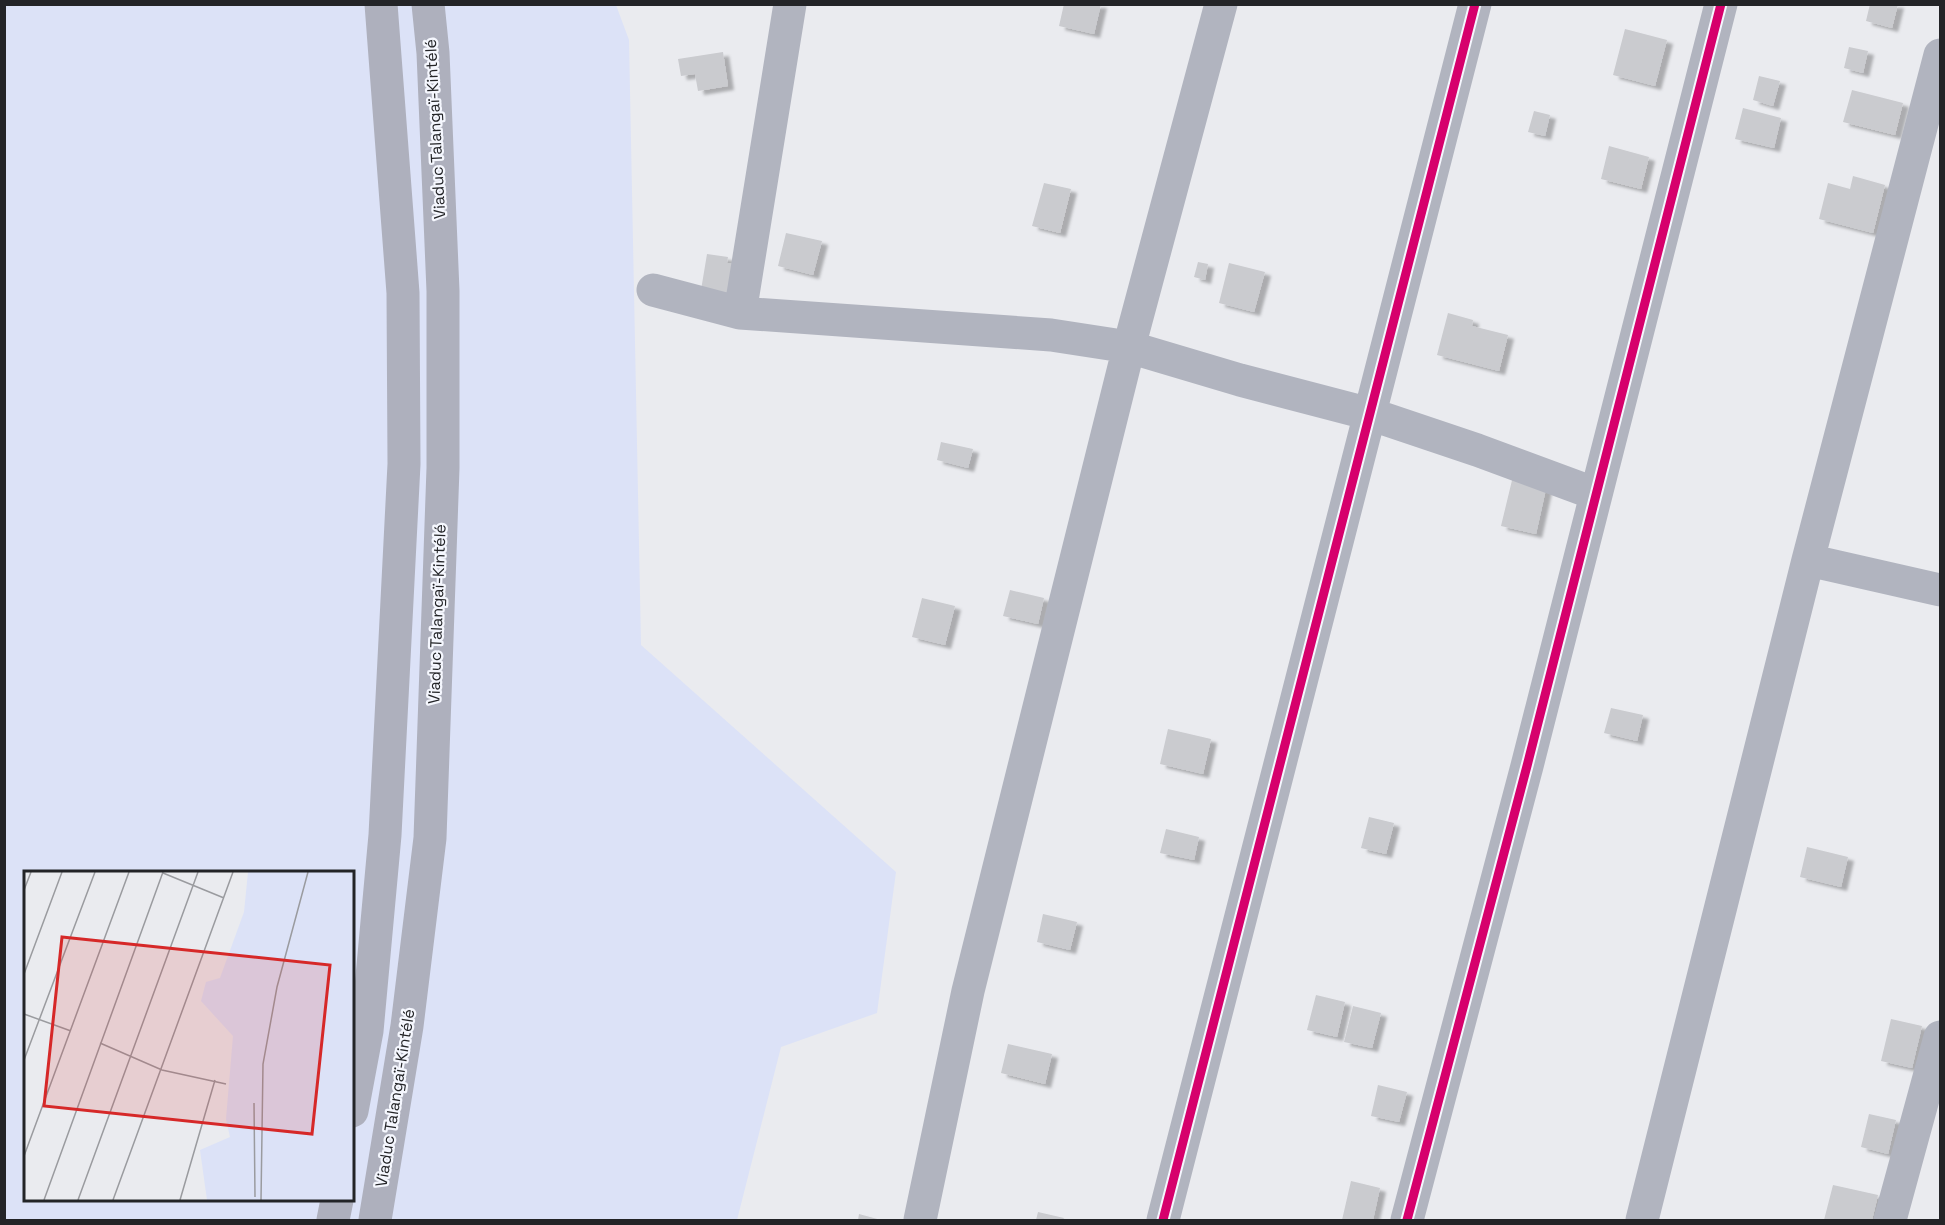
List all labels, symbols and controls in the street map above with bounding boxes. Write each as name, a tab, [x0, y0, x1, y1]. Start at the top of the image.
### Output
street label: Viaduc Talangaï-Kintélé	[420, 38, 450, 220]
street label: Viaduc Talangaï-Kintélé	[423, 524, 451, 704]
inset map	[24, 871, 354, 1201]
street label: Viaduc Talangaï-Kintélé	[371, 1007, 419, 1189]

